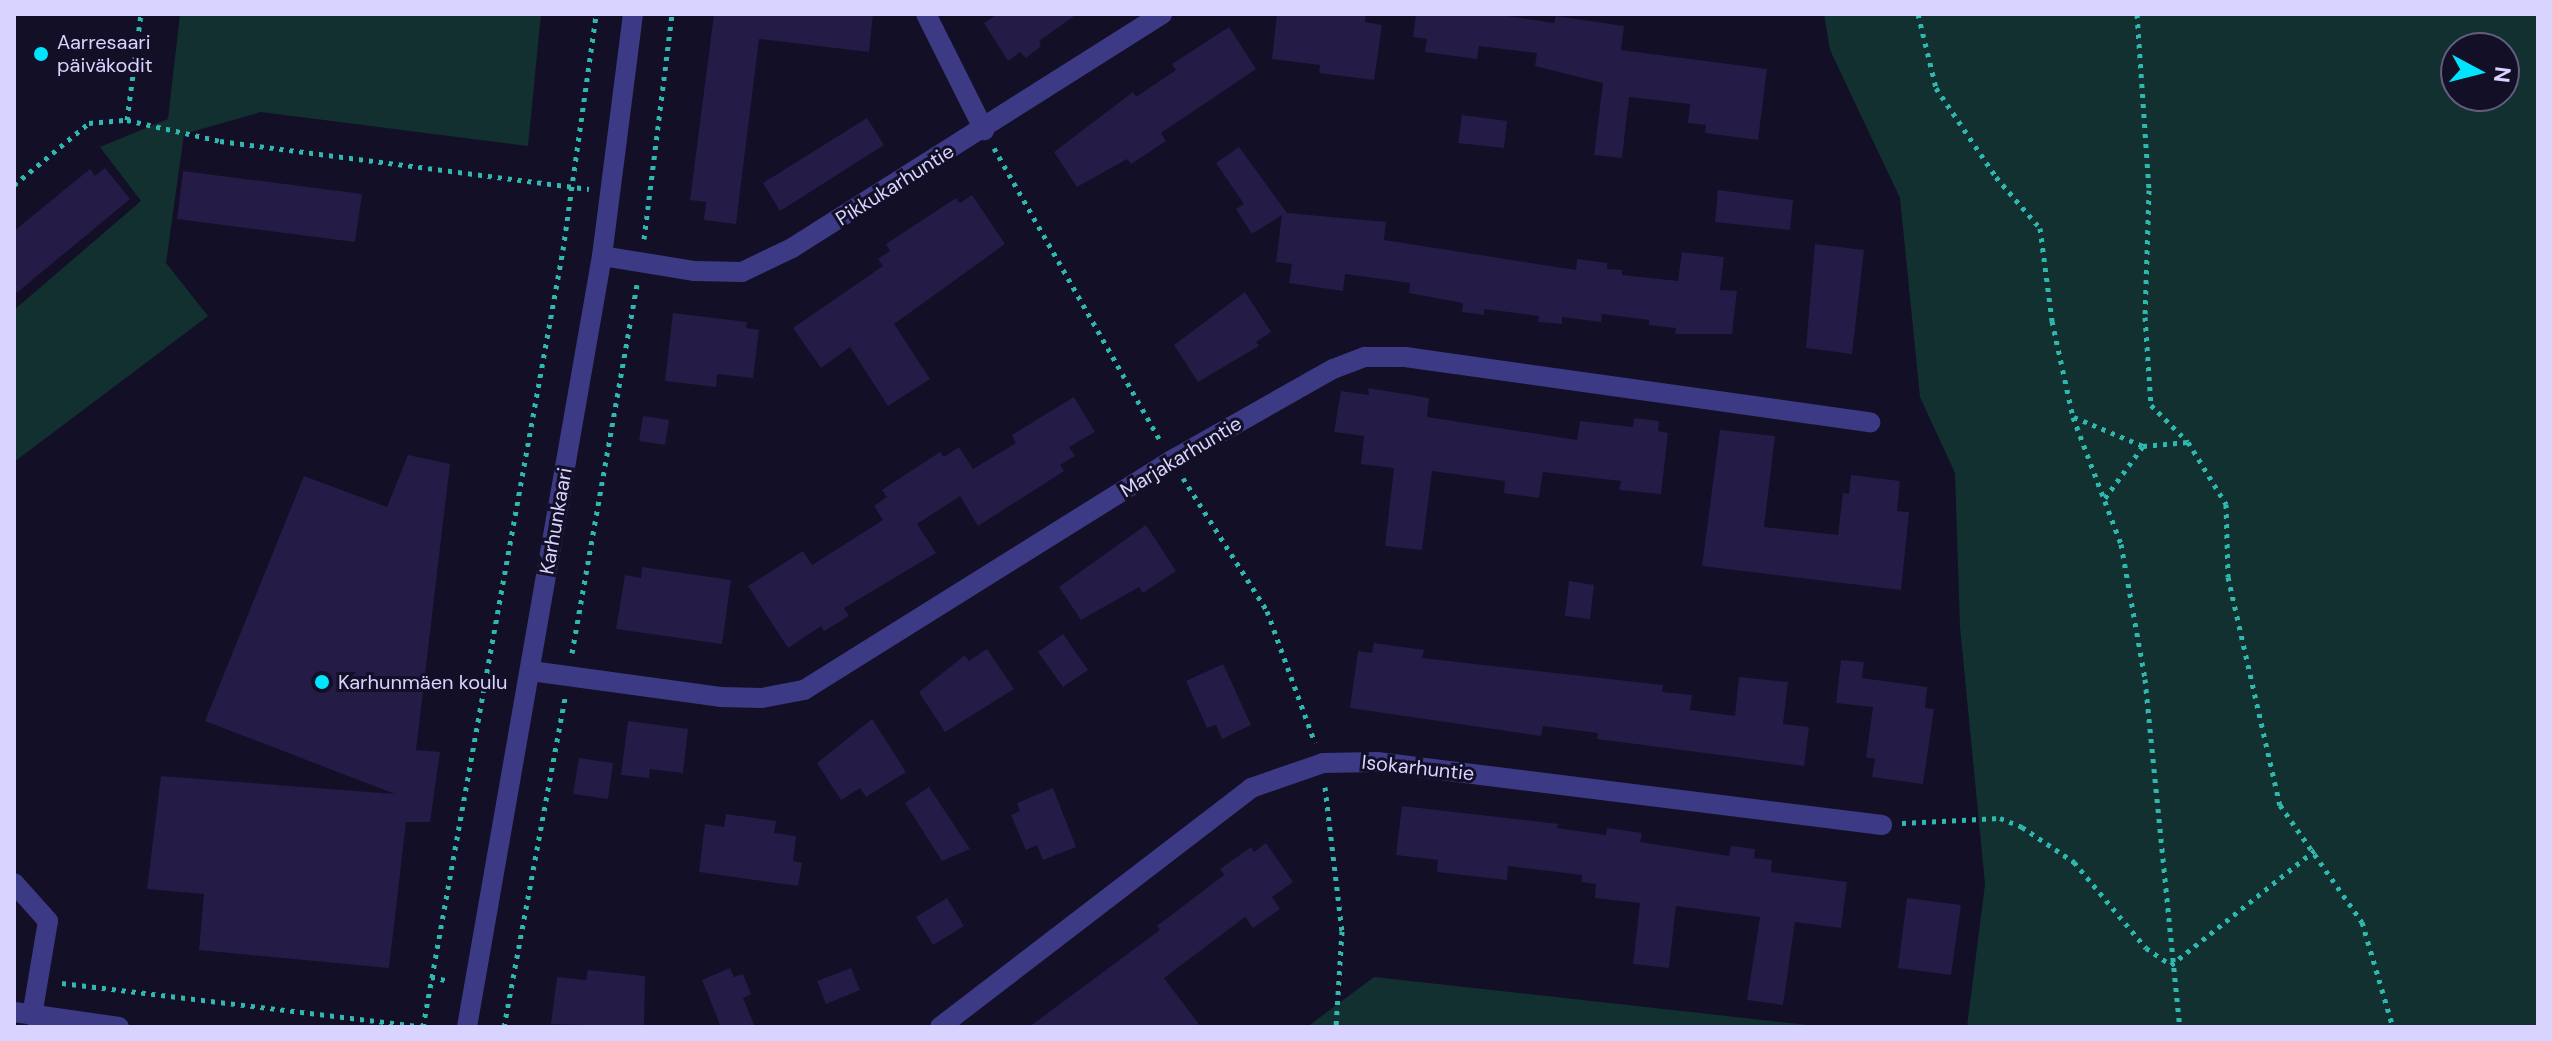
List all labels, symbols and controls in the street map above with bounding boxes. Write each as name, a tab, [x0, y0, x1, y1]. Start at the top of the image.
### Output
place label: Aarresaari päiväkodit	[57, 30, 153, 77]
north arrow	[2440, 32, 2520, 112]
marker: Aarresaari päiväkodit	[32, 45, 50, 63]
text: N	[2487, 65, 2518, 84]
street label: Pikkukarhuntie	[832, 139, 958, 231]
street label: Marjakarhuntie	[1116, 411, 1246, 503]
street label: Karhunkaari	[535, 466, 577, 576]
place label: Karhunmäen koulu	[338, 670, 507, 694]
marker: Karhunmäen koulu	[313, 673, 331, 691]
street label: Isokarhuntie	[1360, 750, 1476, 786]

